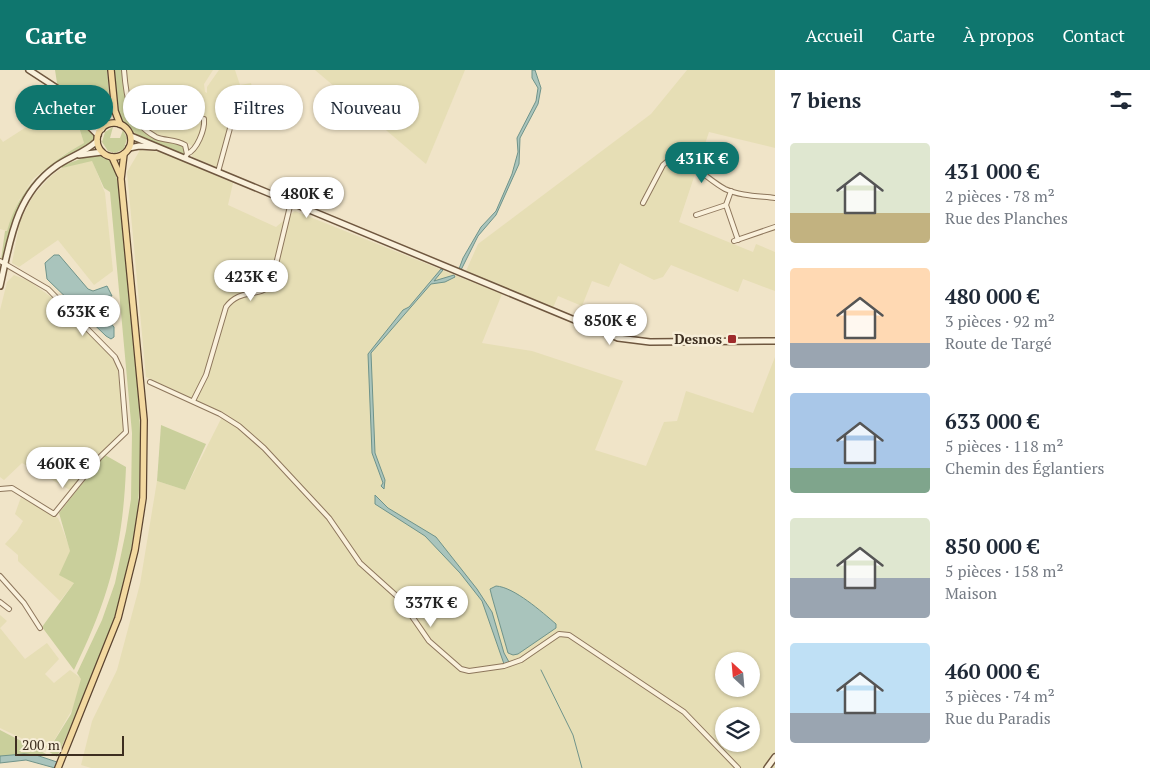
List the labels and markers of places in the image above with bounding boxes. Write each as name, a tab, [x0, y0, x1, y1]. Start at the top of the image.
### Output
pin: 431K €	[661, 142, 743, 184]
pin: 480K €	[266, 176, 348, 219]
pin: 423K €	[210, 260, 292, 302]
pin: 633K €	[42, 294, 124, 337]
pin: 850K €	[569, 304, 651, 346]
place label: Desnos	[674, 329, 722, 348]
marker: Desnos	[726, 333, 738, 345]
pin: 460K €	[22, 446, 104, 489]
pin: 337K €	[390, 586, 472, 628]

